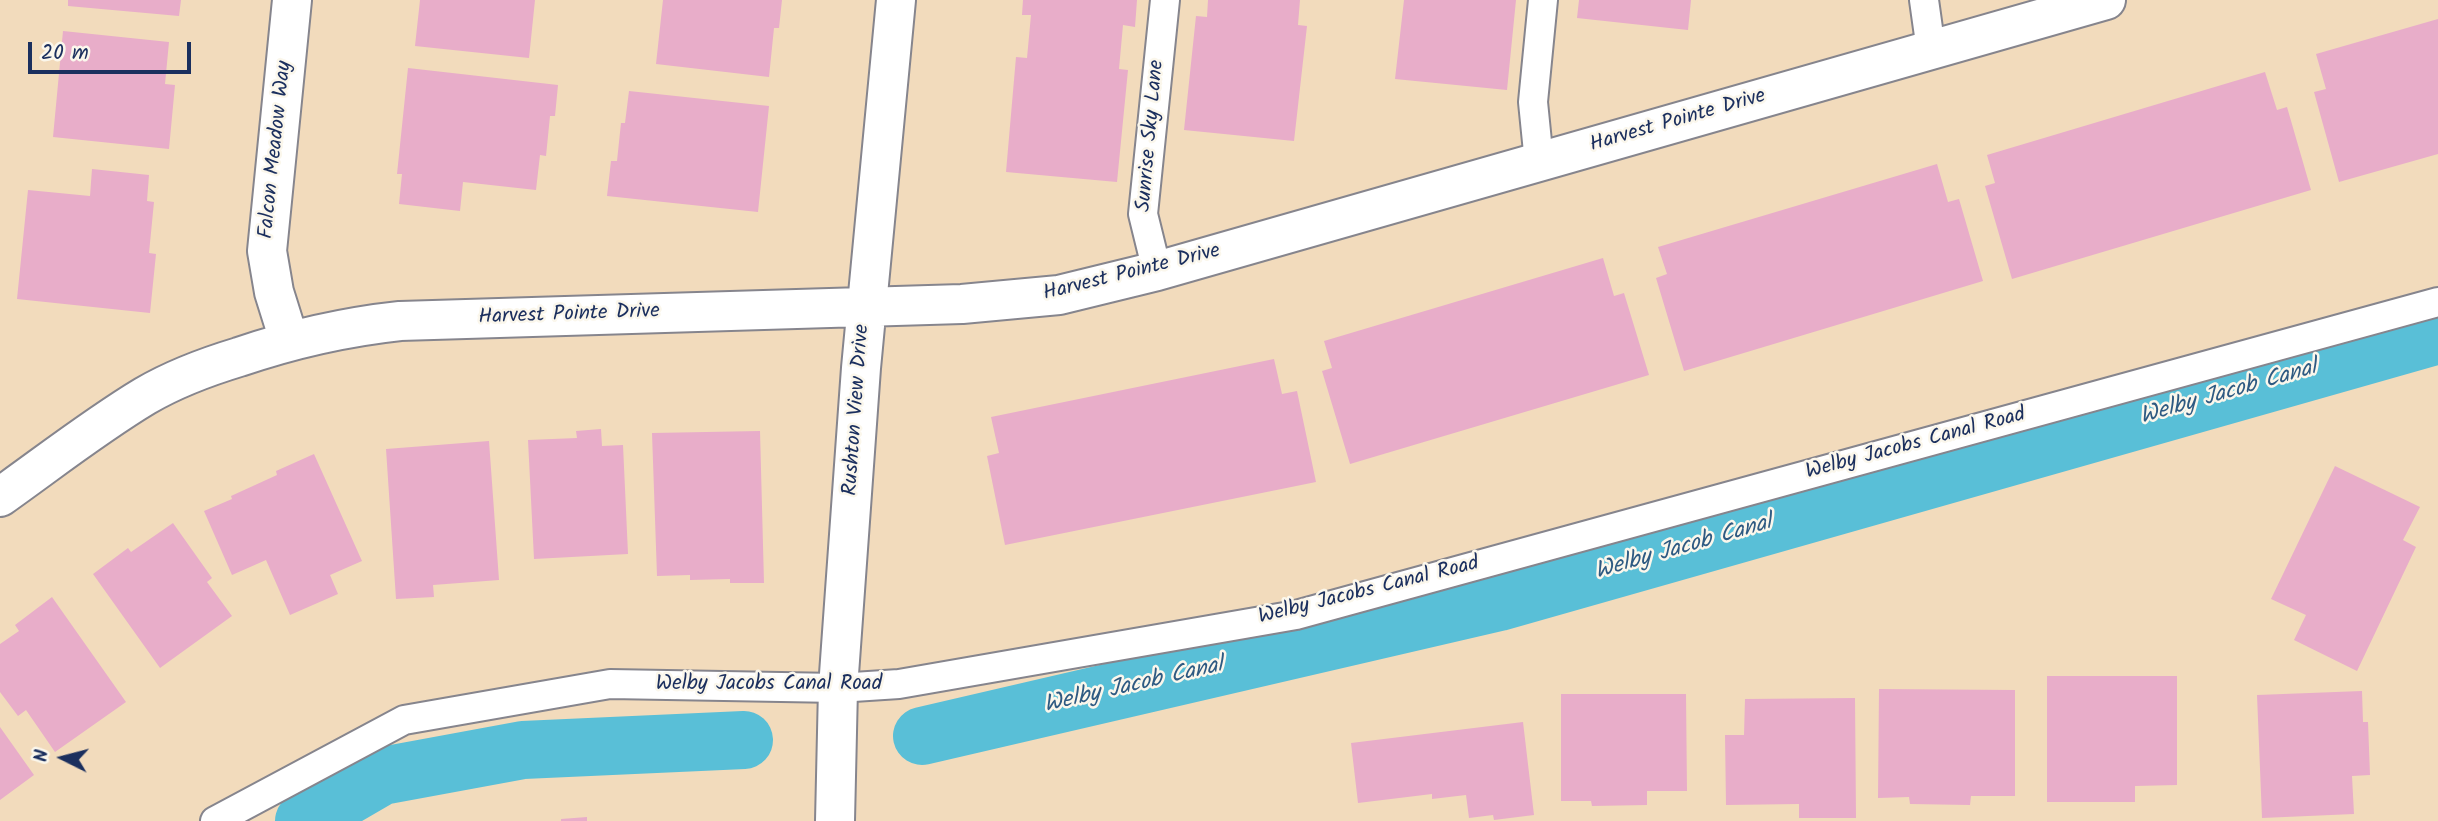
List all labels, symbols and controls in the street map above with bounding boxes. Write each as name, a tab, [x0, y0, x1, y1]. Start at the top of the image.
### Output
scale bar	[32, 28, 194, 72]
text: 20 m	[41, 37, 89, 70]
street label: Sunrise Sky Lane	[1133, 59, 1171, 213]
street label: Falcon Meadow Way	[255, 60, 299, 240]
street label: Harvest Pointe Drive	[1587, 85, 1769, 159]
street label: Harvest Pointe Drive	[1041, 240, 1223, 308]
street label: Harvest Pointe Drive	[478, 300, 660, 332]
street label: Rushton View Drive	[839, 323, 877, 497]
water label: Welby Jacob Canal	[2137, 356, 2321, 432]
street label: Welby Jacobs Canal Road	[1803, 404, 2029, 486]
water label: Welby Jacob Canal	[1592, 511, 1776, 587]
street label: Welby Jacobs Canal Road	[1256, 552, 1482, 632]
water label: Welby Jacob Canal	[1042, 653, 1226, 721]
street label: Welby Jacobs Canal Road	[656, 672, 882, 698]
north arrow	[28, 723, 98, 793]
text: N	[27, 748, 58, 763]

